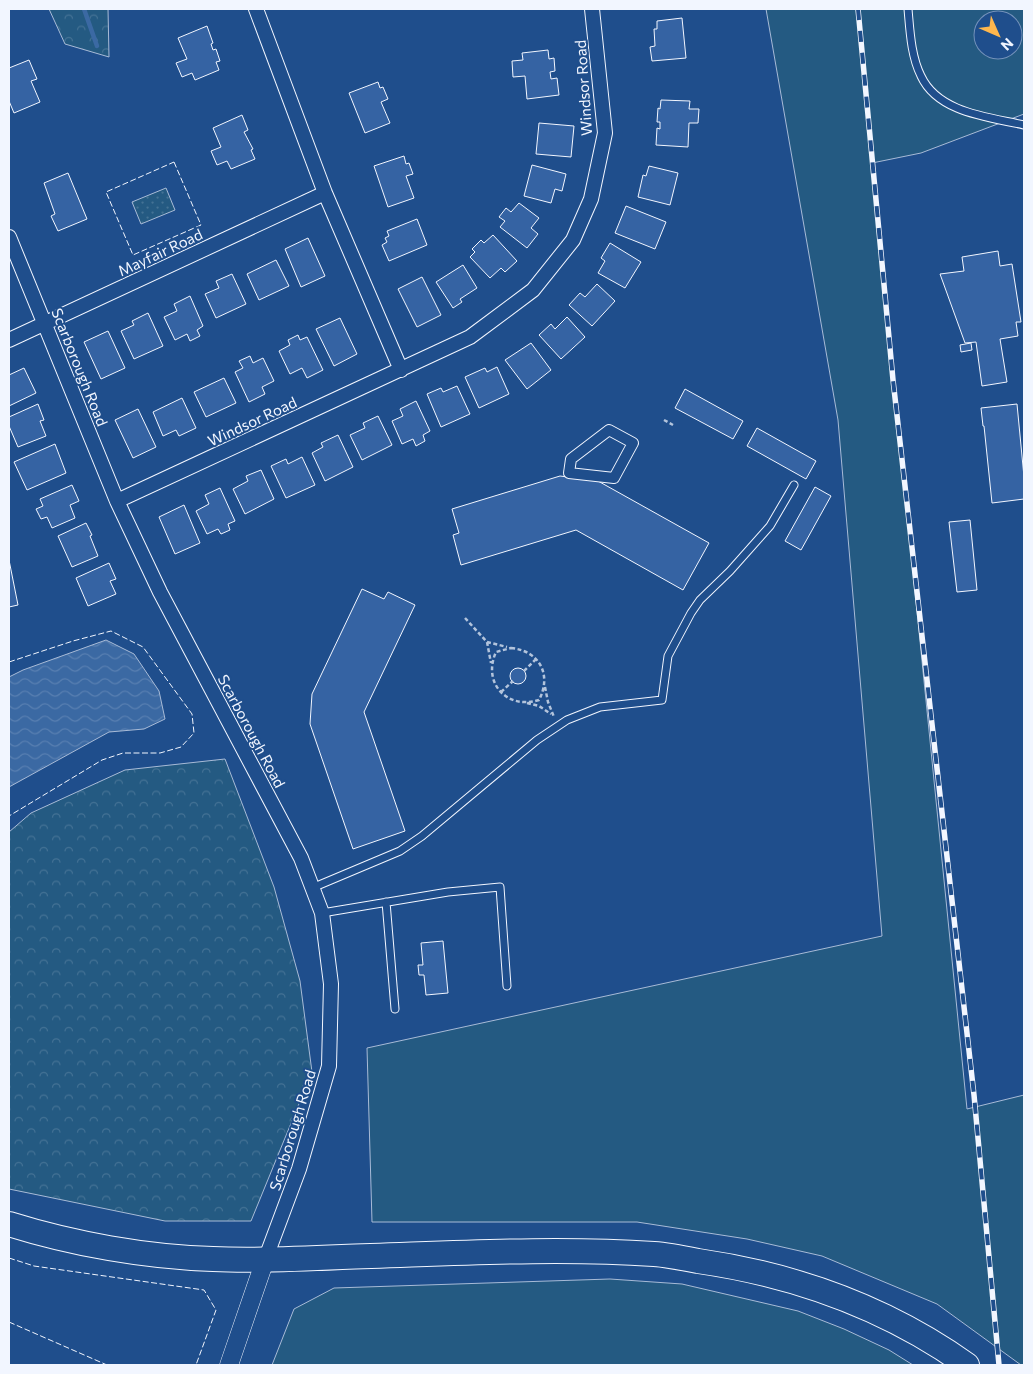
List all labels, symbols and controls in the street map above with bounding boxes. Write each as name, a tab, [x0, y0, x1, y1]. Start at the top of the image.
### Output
north arrow	[973, 10, 1023, 60]
text: N	[998, 35, 1017, 54]
street label: Windsor Road	[571, 39, 595, 137]
street label: Mayfair Road	[115, 225, 205, 279]
street label: Scarborough Road	[48, 305, 112, 429]
street label: Windsor Road	[205, 393, 299, 449]
street label: Scarborough Road	[215, 671, 289, 791]
street label: Scarborough Road	[265, 1067, 319, 1193]

